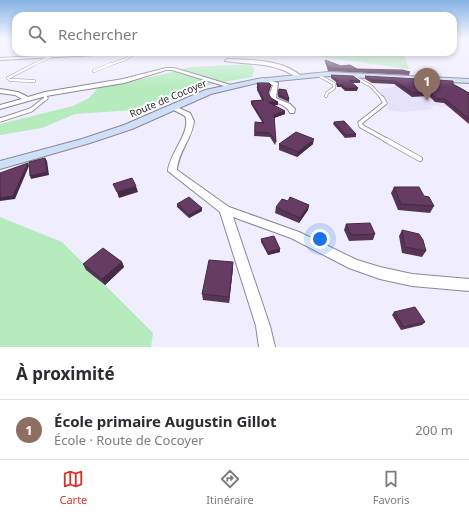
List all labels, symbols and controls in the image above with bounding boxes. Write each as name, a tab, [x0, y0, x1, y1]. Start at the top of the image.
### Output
search box	[12, 12, 457, 56]
icon: search	[26, 23, 48, 45]
text: Rechercher	[58, 24, 138, 44]
pin: 1	[414, 68, 440, 101]
street label: Route de Cocoyer	[127, 75, 209, 121]
your location	[310, 229, 330, 249]
text: À proximité	[16, 362, 115, 385]
text: École primaire Augustin Gillot	[54, 411, 277, 431]
text: 1	[25, 421, 33, 439]
text: 200 m	[415, 421, 453, 439]
text: École · Route de Cocoyer	[54, 431, 204, 449]
tab: Carte	[59, 468, 87, 507]
tab: Itinéraire	[206, 468, 254, 507]
tab: Favoris	[373, 468, 409, 507]

